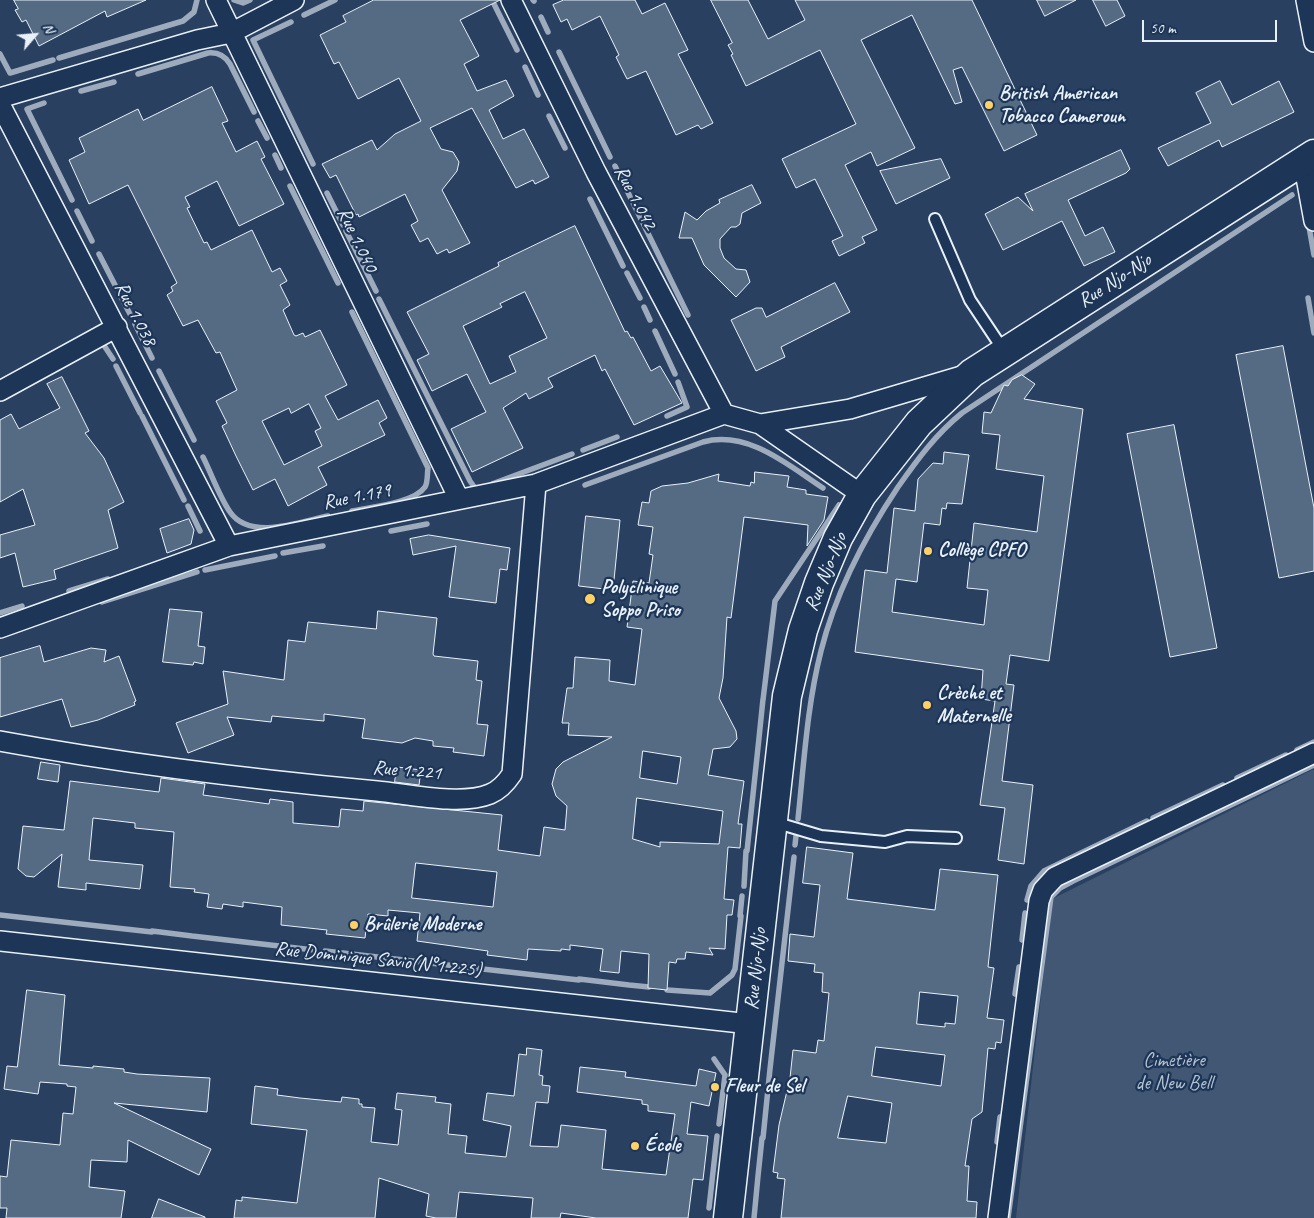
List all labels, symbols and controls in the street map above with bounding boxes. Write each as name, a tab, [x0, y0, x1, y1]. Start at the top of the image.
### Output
north arrow	[10, 10, 60, 60]
scale bar	[1144, 10, 1279, 42]
text: 50 m	[1150, 19, 1176, 38]
text: N	[39, 20, 58, 36]
place label: British American Tobacco Cameroun	[999, 82, 1125, 129]
marker: British American Tobacco Cameroun	[983, 99, 995, 111]
street label: Rue 1.042	[608, 162, 662, 234]
street label: Rue 1.040	[331, 204, 383, 276]
street label: Rue Njo-Njo	[1074, 248, 1156, 314]
street label: Rue 1.038	[109, 278, 161, 350]
street label: Rue 1.179	[321, 479, 393, 515]
street label: Rue Njo-Njo	[799, 529, 853, 615]
place label: Collège CPFO	[938, 539, 1025, 563]
marker: Collège CPFO	[922, 545, 934, 557]
place label: Polyclinique Soppo Priso	[601, 576, 680, 623]
marker: Polyclinique Soppo Priso	[583, 592, 597, 606]
place label: Crèche et Maternelle	[937, 682, 1011, 729]
marker: Crèche et Maternelle	[921, 699, 933, 711]
street label: Rue 1.221	[372, 756, 442, 786]
place label: Brûlerie Moderne	[364, 913, 482, 937]
marker: Brûlerie Moderne	[348, 919, 360, 931]
street label: Rue Njo-Njo	[740, 927, 772, 1011]
street label: Rue Dominique Savio(N°1.225)	[273, 937, 483, 983]
park label: Cimetière de New Bell	[1136, 1049, 1212, 1096]
place label: Fleur de Sel	[725, 1075, 804, 1099]
marker: Fleur de Sel	[709, 1081, 721, 1093]
place label: École	[645, 1134, 681, 1158]
marker: École	[629, 1140, 641, 1152]

